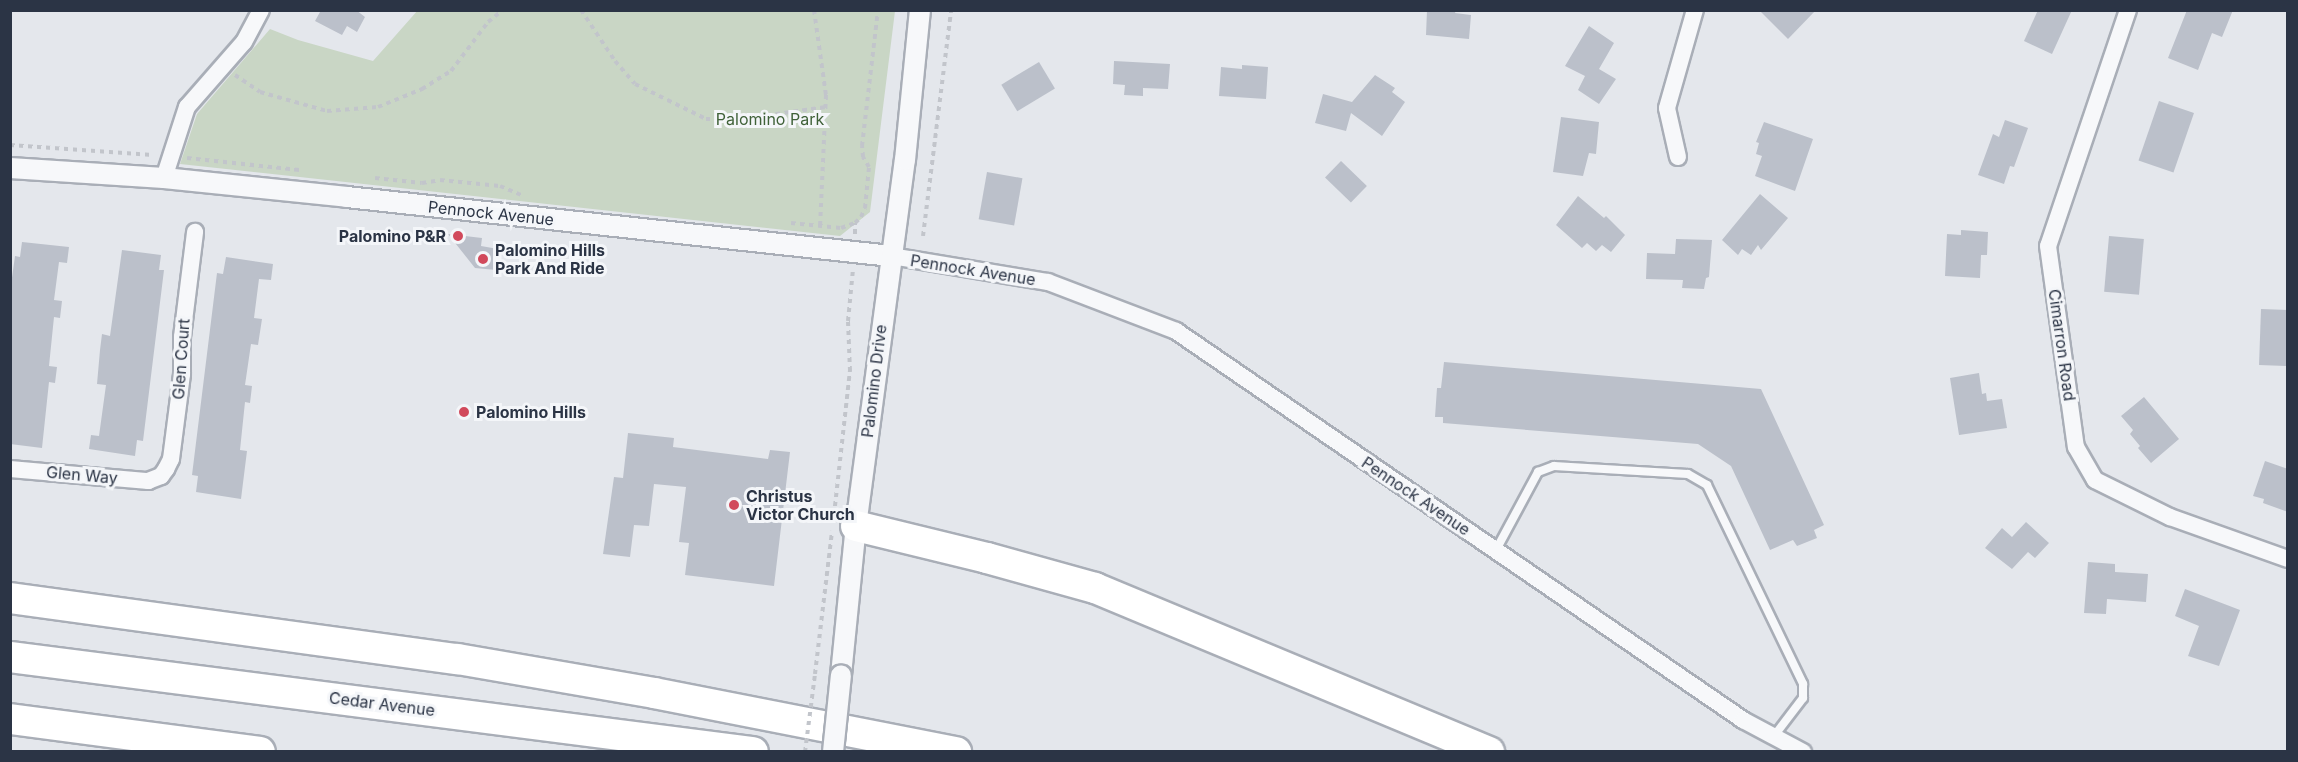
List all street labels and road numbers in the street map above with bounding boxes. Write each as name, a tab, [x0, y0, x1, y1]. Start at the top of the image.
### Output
street label: Pennock Avenue	[427, 197, 555, 229]
street label: Pennock Avenue	[909, 251, 1037, 289]
street label: Cimarron Road	[2045, 288, 2079, 402]
street label: Glen Court	[169, 318, 193, 400]
street label: Palomino Drive	[858, 323, 890, 439]
street label: Pennock Avenue	[1358, 453, 1474, 539]
street label: Glen Way	[45, 462, 119, 488]
street label: Cedar Avenue	[328, 688, 436, 720]

